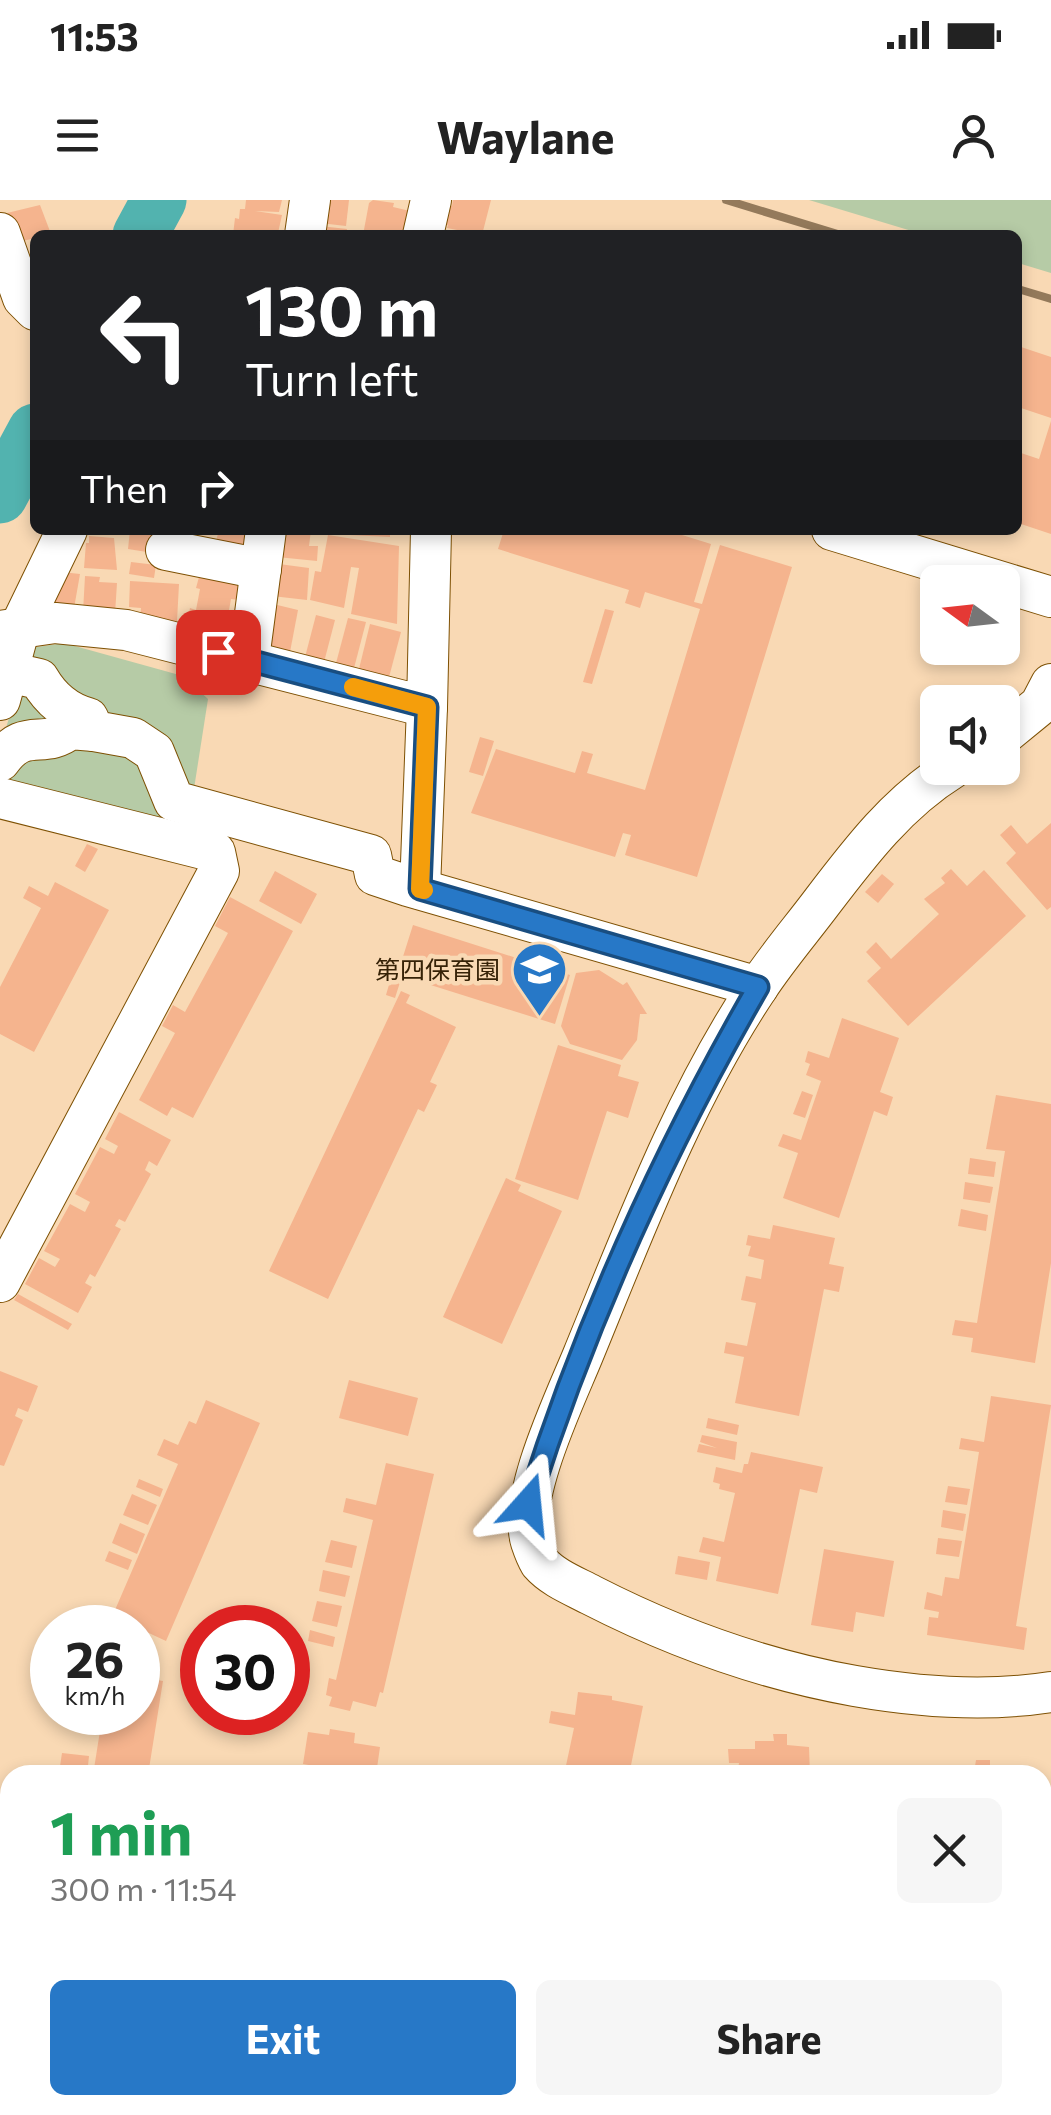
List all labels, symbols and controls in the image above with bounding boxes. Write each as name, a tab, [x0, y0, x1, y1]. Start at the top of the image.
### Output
text: 11:53	[50, 12, 139, 59]
icon: menu	[50, 108, 105, 163]
text: Waylane	[436, 108, 615, 163]
icon: person	[946, 108, 1001, 163]
text: 130 m	[245, 265, 438, 350]
icon: left	[80, 270, 210, 400]
text: Turn left	[245, 350, 419, 405]
icon: right	[188, 460, 243, 515]
text: Then	[80, 464, 168, 511]
north arrow	[920, 565, 1020, 665]
map controls	[920, 565, 1020, 785]
pin	[176, 610, 261, 695]
icon: arrive	[191, 625, 246, 680]
button: sound	[920, 685, 1020, 785]
school or university icon: 第四保育園	[509, 940, 569, 1019]
place label: 第四保育園	[375, 954, 500, 984]
position arrow	[476, 1452, 580, 1556]
speed limit sign: 30	[180, 1605, 310, 1735]
text: 26	[65, 1627, 124, 1688]
text: km/h	[65, 1680, 125, 1710]
text: 1 min	[50, 1794, 192, 1867]
button: close	[897, 1798, 1002, 1903]
text: 300 m · 11:54	[50, 1868, 236, 1908]
button: Exit	[50, 1980, 516, 2095]
button: Share	[536, 1980, 1002, 2095]

